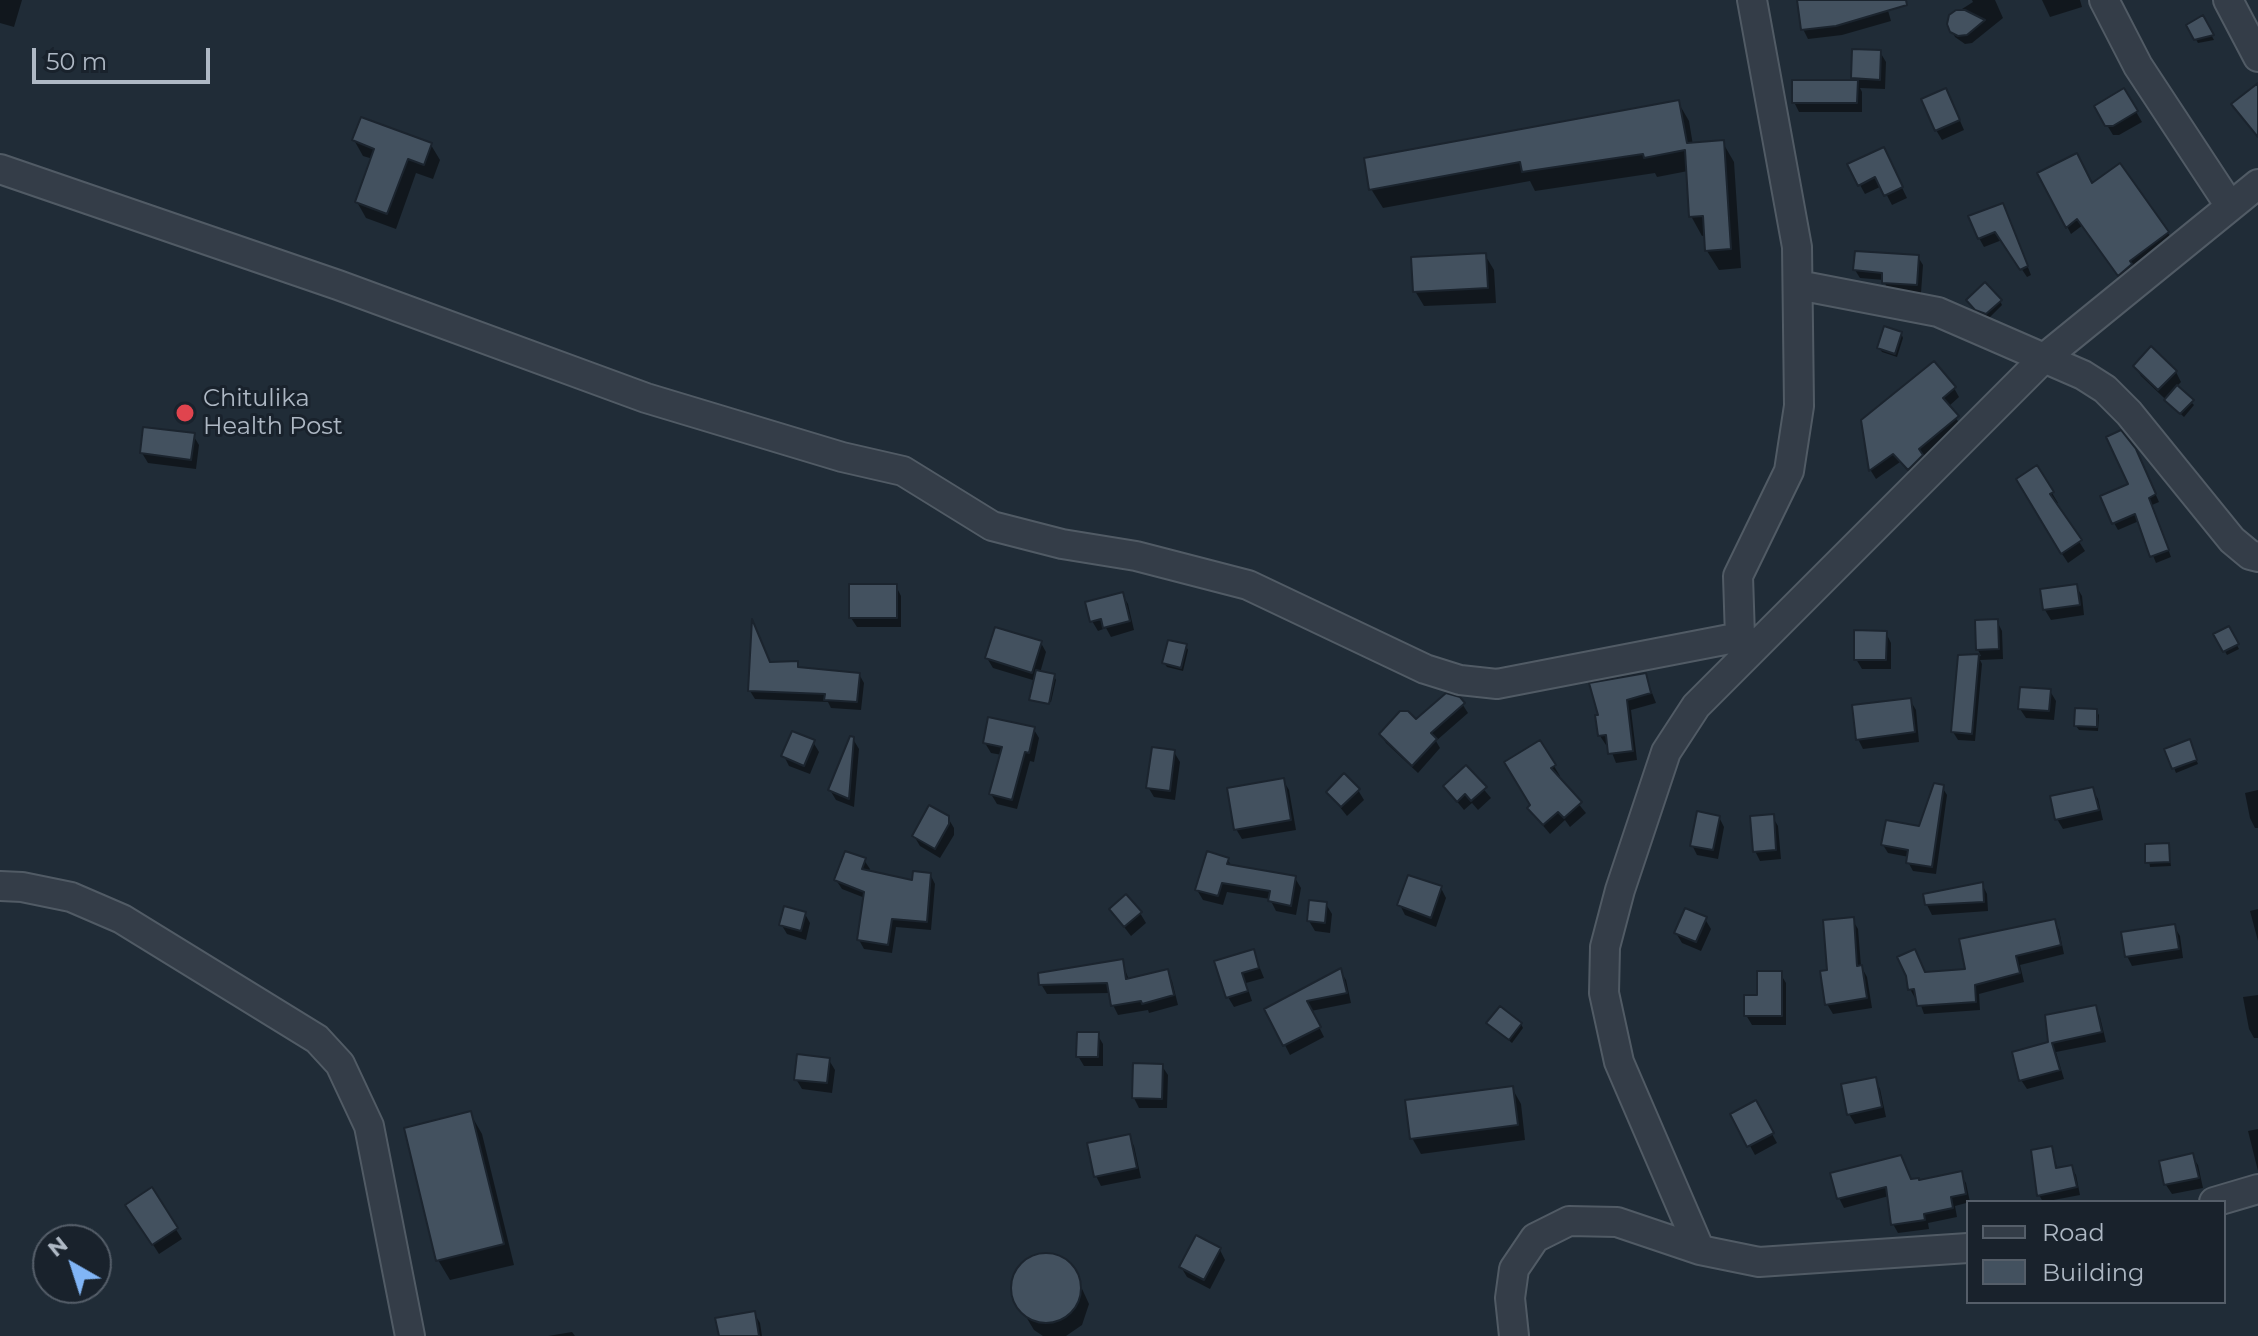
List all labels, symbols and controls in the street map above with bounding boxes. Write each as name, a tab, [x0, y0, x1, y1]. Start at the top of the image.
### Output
scale bar	[36, 32, 214, 82]
text: 50 m	[46, 47, 107, 76]
place label: Chitulika Health Post	[203, 385, 343, 441]
marker: Chitulika Health Post	[174, 402, 196, 424]
legend	[1966, 1200, 2226, 1304]
text: Road	[2042, 1218, 2105, 1247]
north arrow	[32, 1224, 112, 1304]
text: N	[42, 1230, 73, 1263]
text: Building	[2042, 1258, 2145, 1287]

